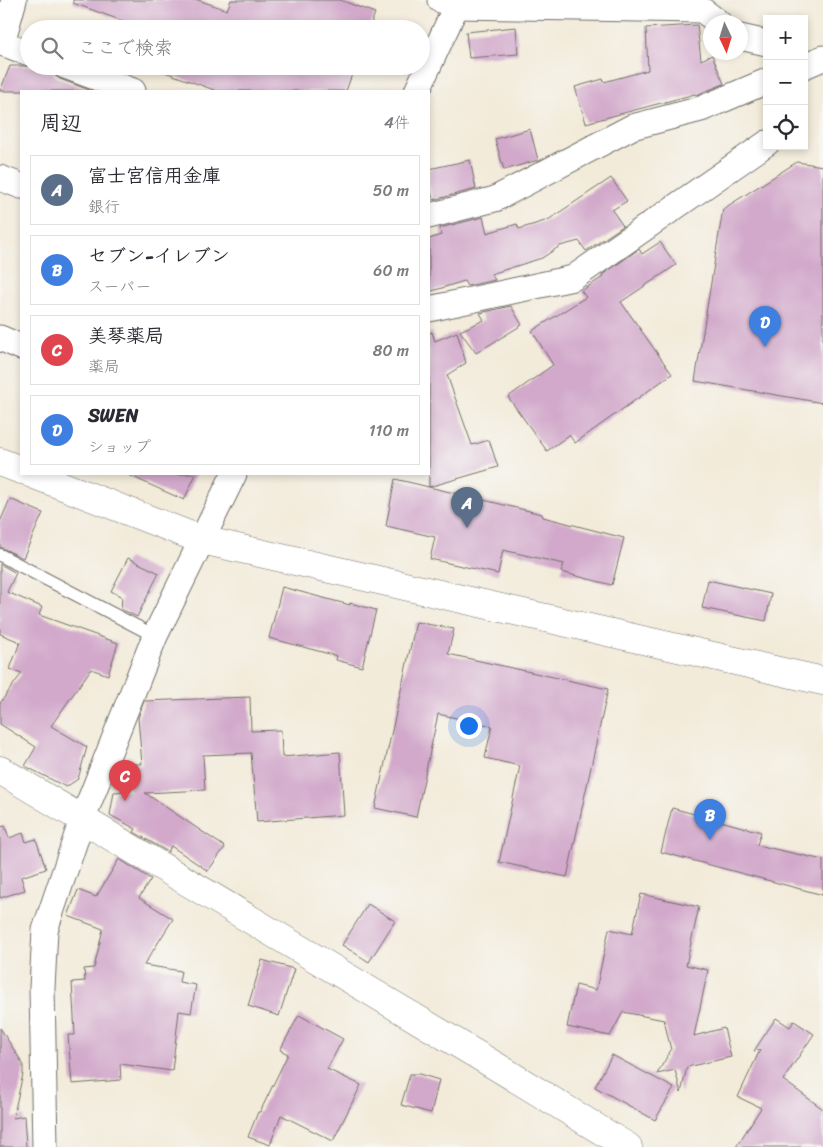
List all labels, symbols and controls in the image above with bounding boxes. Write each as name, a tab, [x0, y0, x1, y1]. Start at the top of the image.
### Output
north arrow	[703, 15, 748, 60]
map controls	[763, 15, 808, 150]
button: +	[763, 15, 808, 60]
search box	[20, 20, 430, 75]
text: ここで検索	[78, 31, 173, 64]
icon: search	[38, 34, 66, 62]
button: −	[763, 60, 808, 105]
text: 周辺	[40, 104, 82, 142]
button: locate	[763, 105, 808, 150]
text: 4件	[384, 108, 410, 137]
text: 富士宮信用金庫	[88, 159, 221, 192]
text: A	[52, 176, 62, 205]
text: 50 m	[373, 176, 409, 205]
text: 銀行	[88, 192, 120, 221]
text: セブン-イレブン	[88, 239, 230, 272]
text: B	[52, 256, 62, 285]
text: 60 m	[373, 256, 409, 285]
text: スーパー	[88, 272, 151, 301]
pin: D	[749, 306, 781, 347]
text: 美琴薬局	[88, 319, 164, 352]
text: C	[52, 336, 62, 365]
text: 80 m	[373, 336, 409, 365]
text: 薬局	[88, 352, 120, 381]
text: SWEN	[88, 399, 139, 432]
text: D	[52, 416, 62, 445]
text: 110 m	[369, 416, 409, 445]
text: ショップ	[88, 432, 151, 461]
pin: A	[451, 487, 483, 528]
your location	[456, 713, 482, 739]
pin: C	[109, 760, 141, 801]
pin: B	[694, 799, 726, 840]

